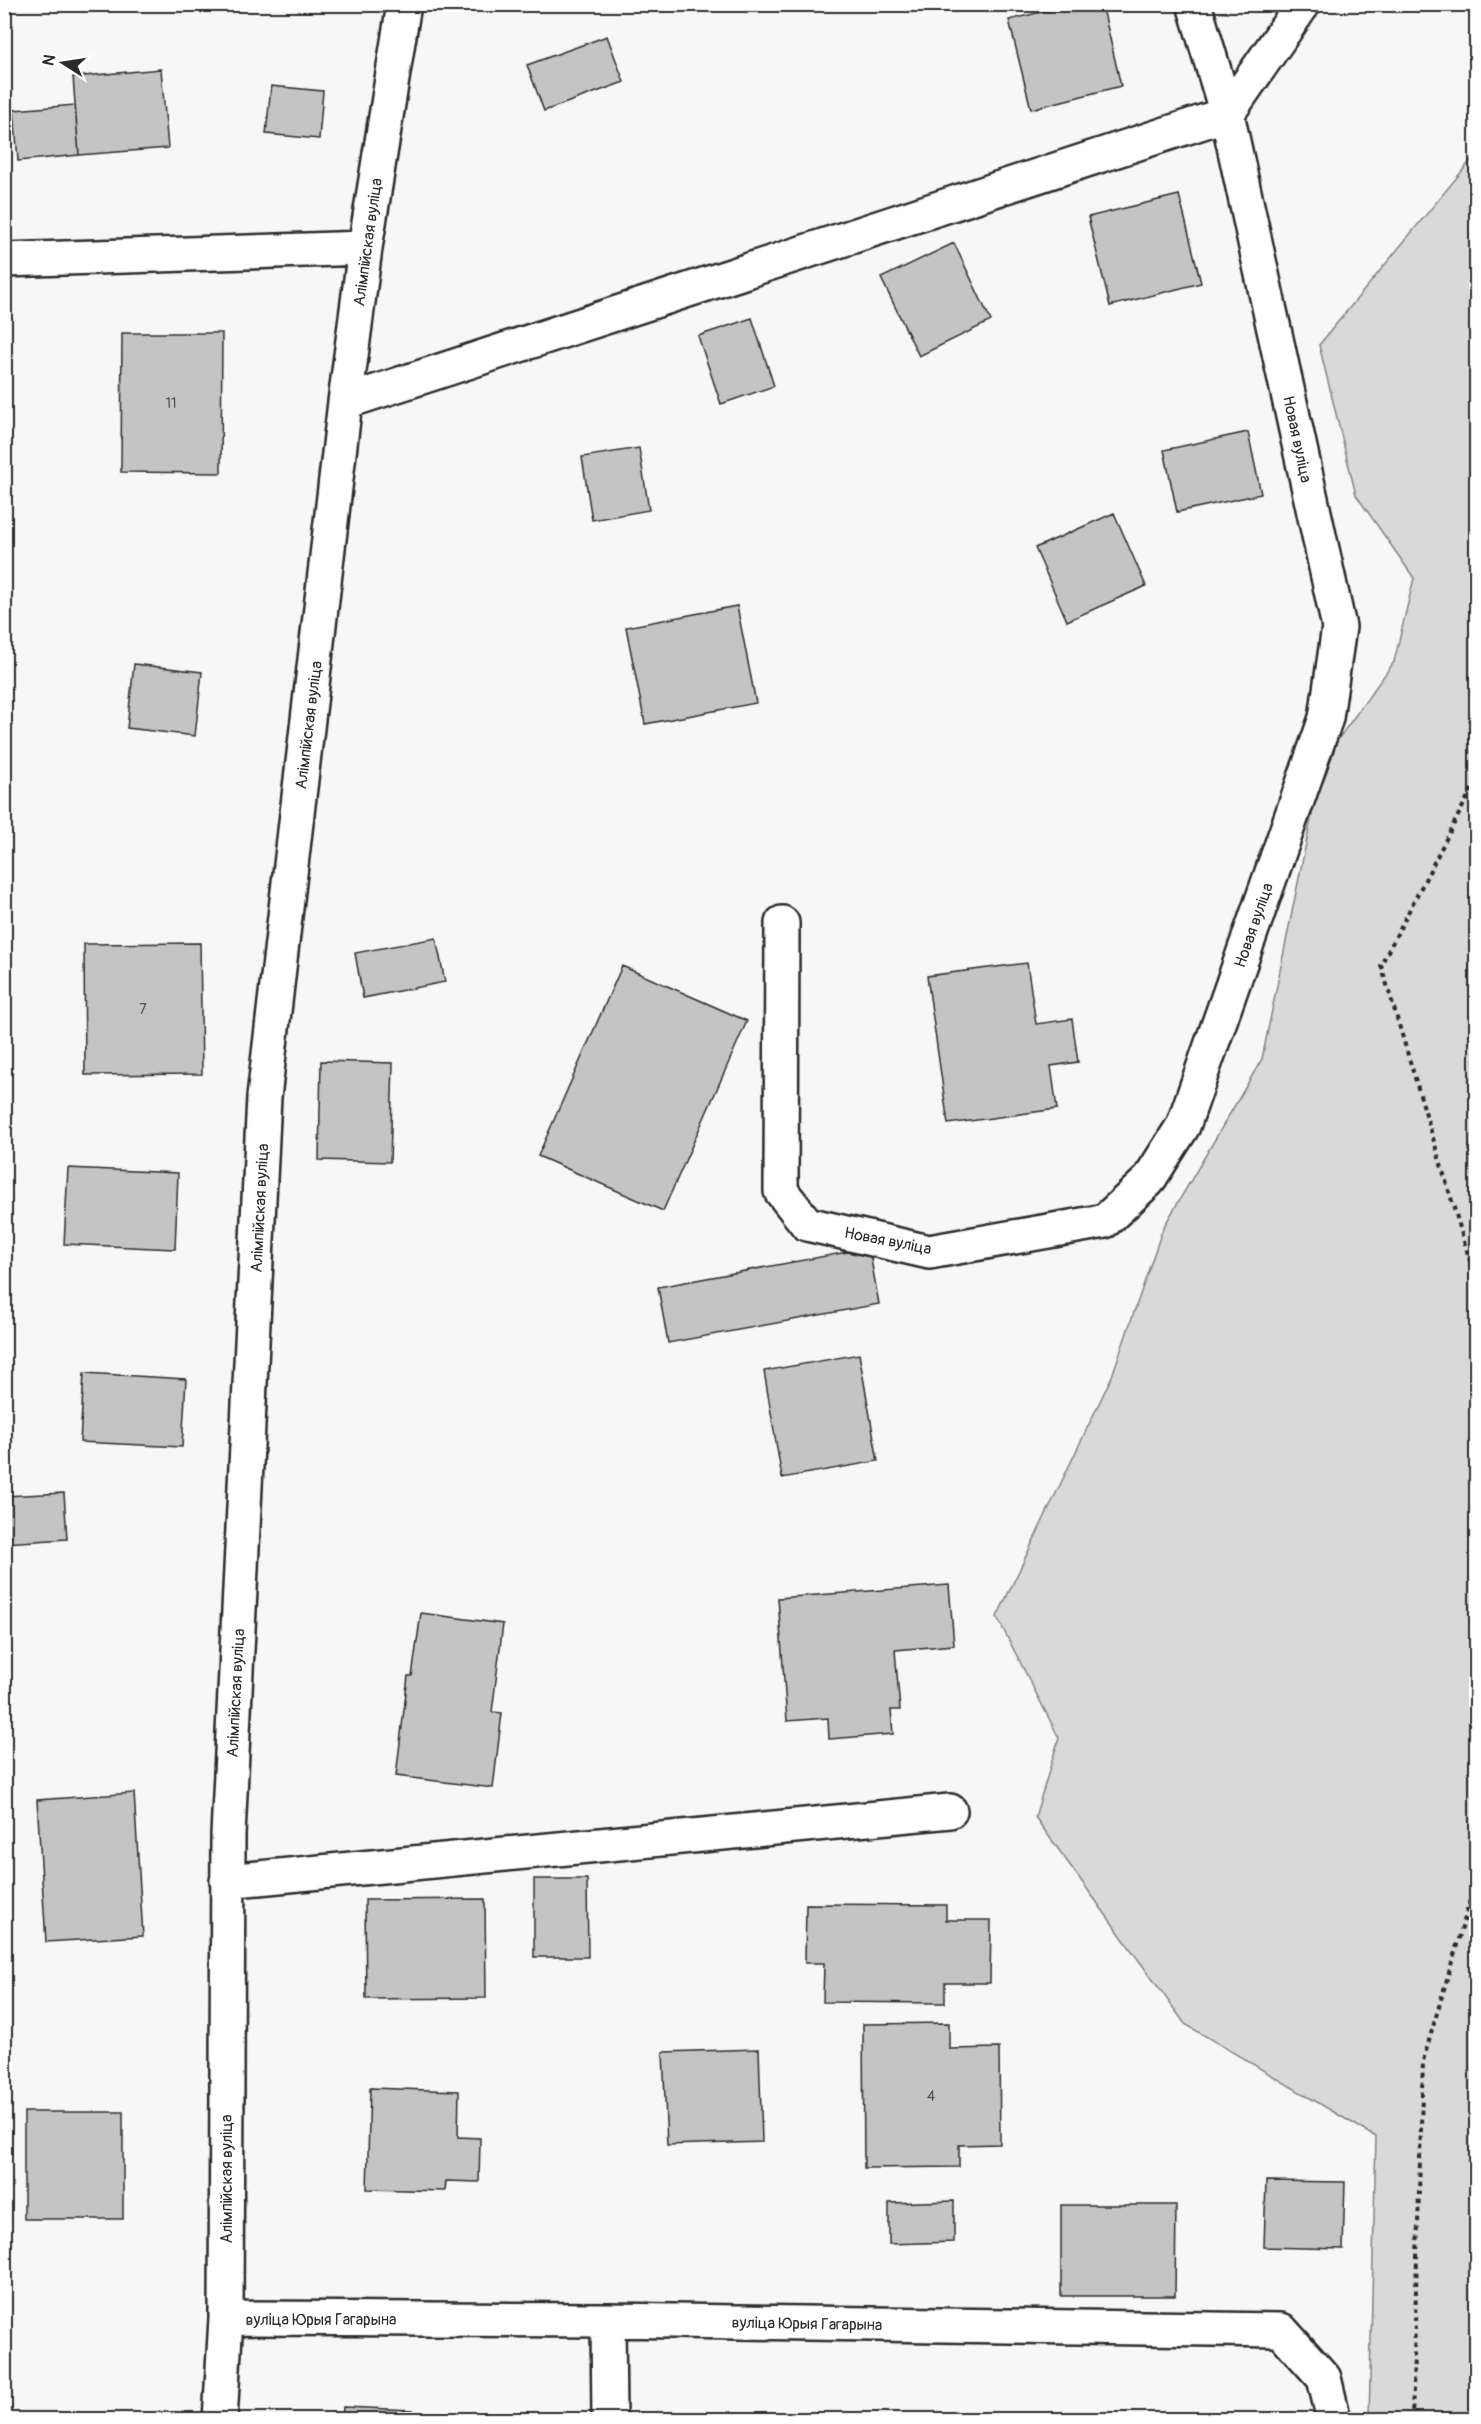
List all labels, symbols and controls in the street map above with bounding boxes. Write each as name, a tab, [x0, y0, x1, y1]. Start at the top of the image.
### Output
north arrow	[33, 33, 93, 93]
text: N	[38, 53, 60, 67]
street label: Алімпійская вуліца	[349, 177, 387, 307]
street label: Новая вуліца	[1278, 394, 1316, 485]
house number: 11	[166, 395, 176, 412]
street label: Алімпійская вуліца	[291, 660, 327, 790]
street label: Новая вуліца	[1230, 880, 1278, 970]
house number: 7	[139, 1001, 147, 1018]
street label: Алімпійская вуліца	[247, 1143, 273, 1273]
street label: Новая вуліца	[842, 1223, 933, 1259]
street label: Алімпійская вуліца	[223, 1628, 249, 1758]
house number: 4	[927, 2088, 935, 2105]
street label: Алімпійская вуліца	[217, 2114, 237, 2244]
street label: вуліца Юрыя Гагарына	[246, 2310, 396, 2330]
street label: вуліца Юрыя Гагарына	[731, 2313, 883, 2335]

